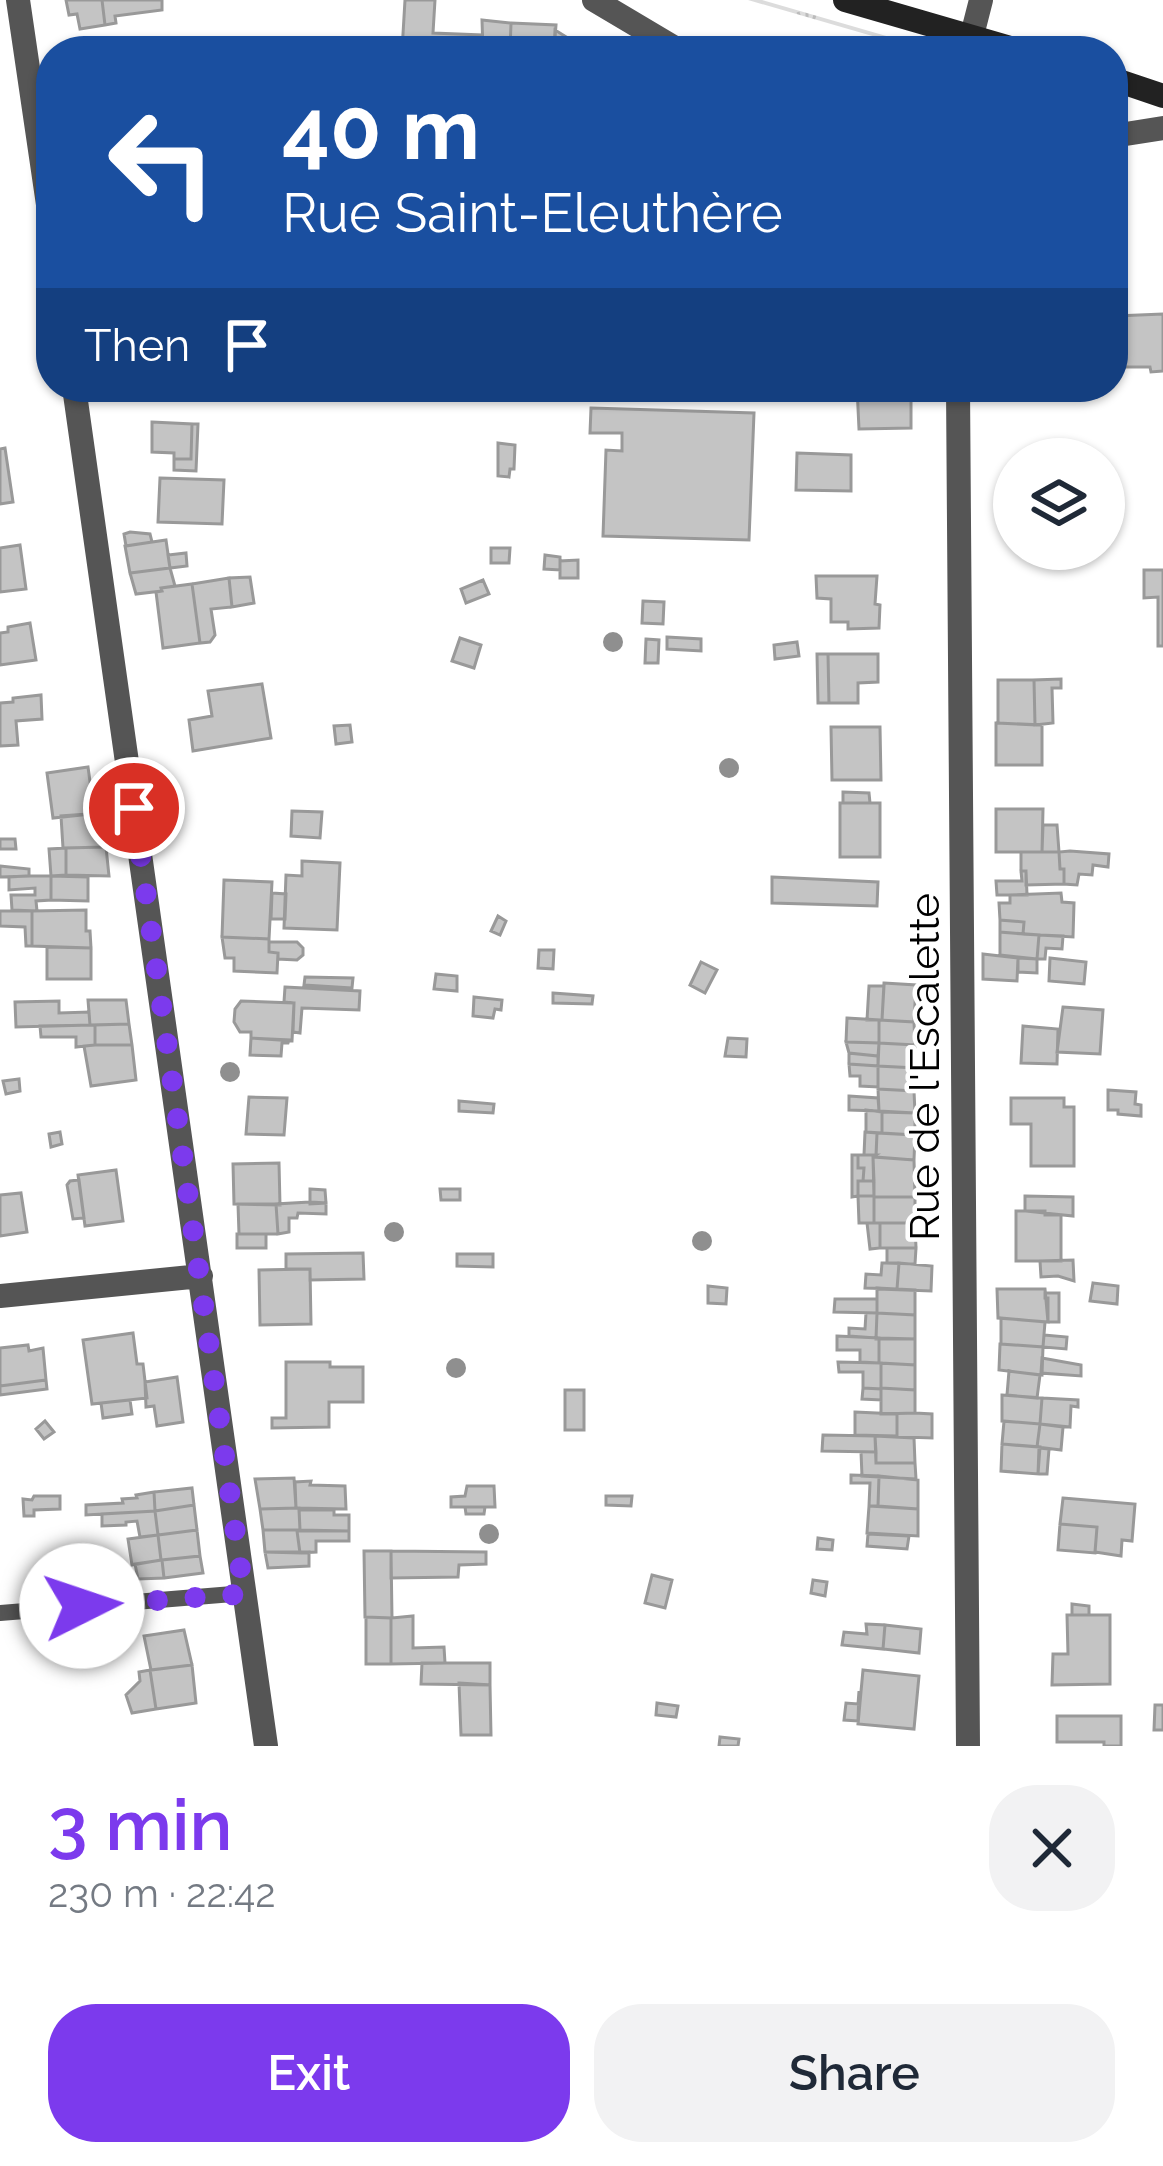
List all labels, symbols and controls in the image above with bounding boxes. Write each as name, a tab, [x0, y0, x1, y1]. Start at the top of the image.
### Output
text: 40 m	[282, 80, 480, 179]
icon: left	[84, 84, 240, 240]
text: Rue Saint-Eleuthère	[282, 181, 783, 245]
icon: arrive	[214, 312, 280, 378]
text: Then	[84, 319, 190, 372]
map controls	[993, 438, 1125, 570]
button: layers	[993, 438, 1125, 570]
pin	[83, 757, 185, 859]
icon: arrive	[101, 775, 167, 841]
street label: Rue de l'Escalette	[900, 893, 949, 1241]
position arrow	[19, 1543, 145, 1669]
text: 3 min	[48, 1782, 232, 1867]
button: close	[989, 1785, 1115, 1911]
text: 230 m · 22:42	[48, 1870, 276, 1916]
button: Exit	[48, 2004, 570, 2142]
button: Share	[594, 2004, 1115, 2142]

